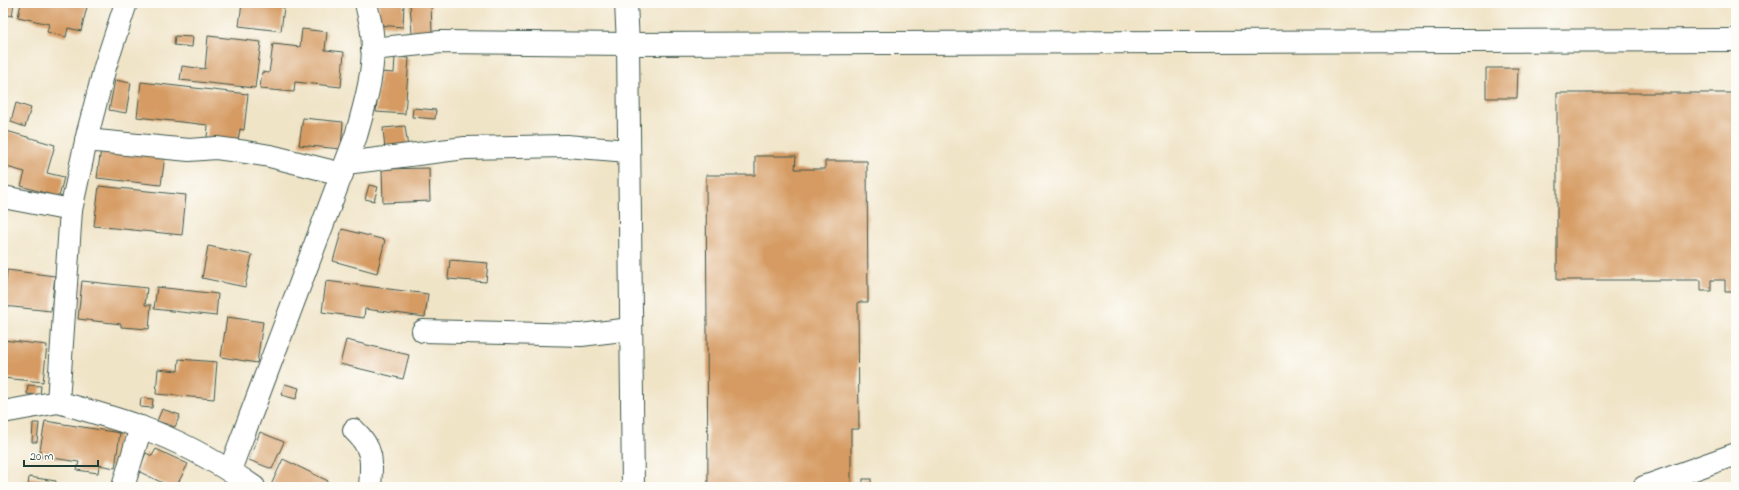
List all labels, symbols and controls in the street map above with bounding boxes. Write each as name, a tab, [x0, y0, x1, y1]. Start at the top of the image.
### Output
scale bar	[24, 442, 98, 468]
text: 20 m	[30, 448, 53, 466]

